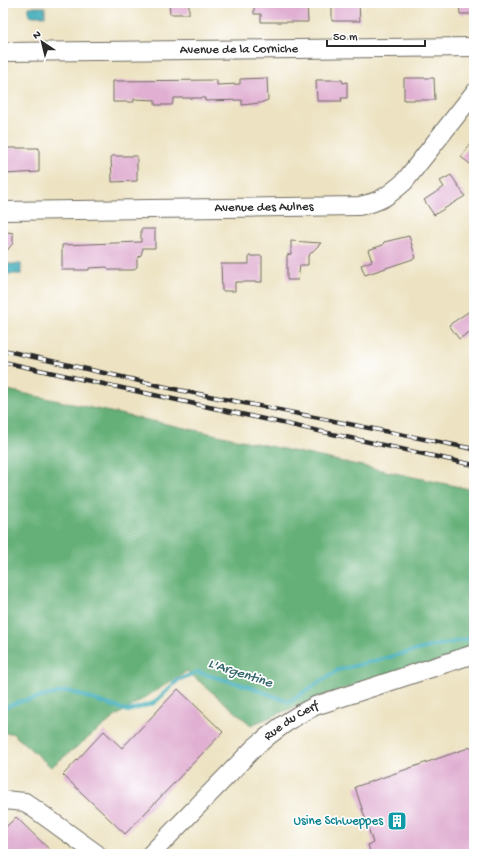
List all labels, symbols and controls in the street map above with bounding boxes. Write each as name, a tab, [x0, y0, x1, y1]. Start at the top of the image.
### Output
north arrow	[22, 22, 62, 62]
scale bar	[327, 22, 425, 48]
text: N	[31, 28, 44, 42]
text: 50 m	[333, 31, 358, 45]
street label: Avenue de la Corniche	[180, 41, 299, 58]
street label: Avenue des Aulnes	[214, 199, 315, 216]
water label: L'Argentine	[206, 656, 275, 693]
street label: Rue du Cerf	[261, 698, 321, 744]
building icon: Usine Schweppes	[386, 810, 408, 832]
place label: Usine Schweppes	[293, 814, 384, 829]

